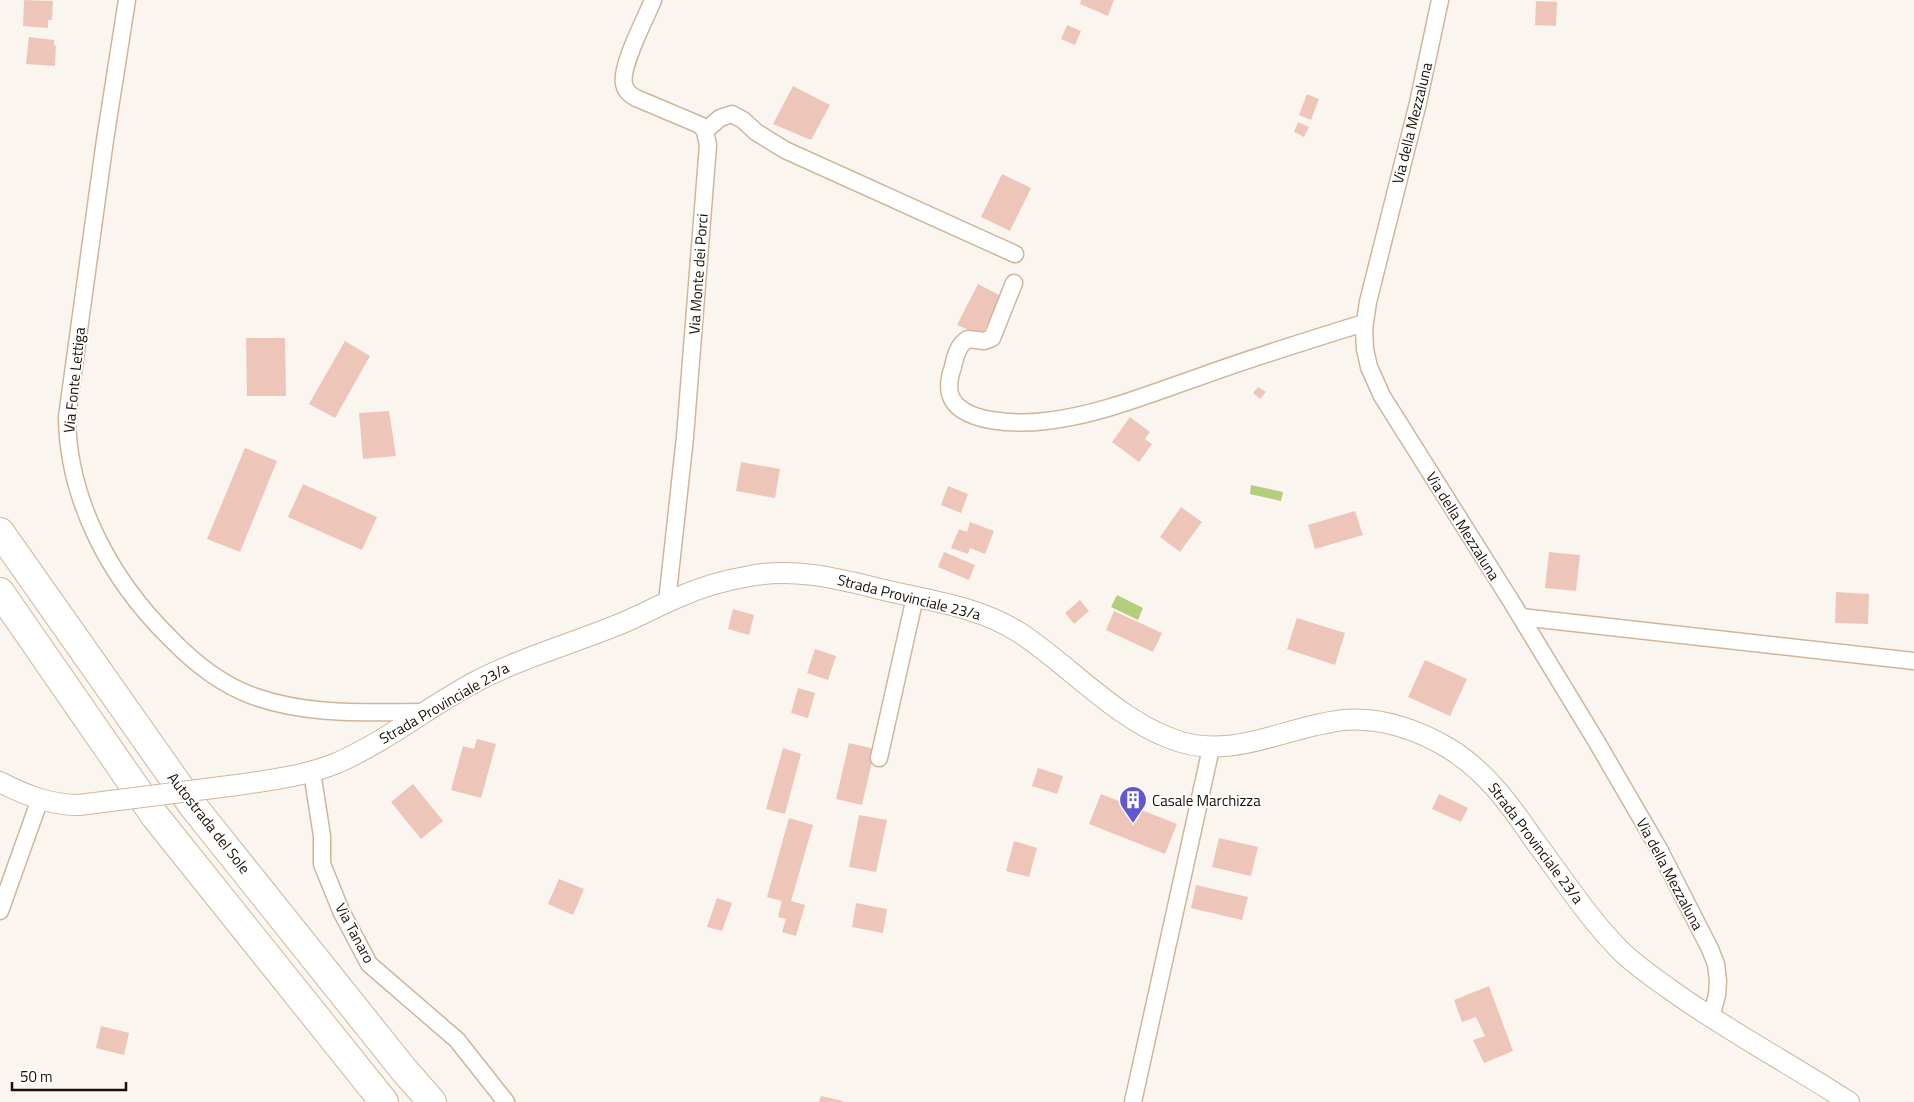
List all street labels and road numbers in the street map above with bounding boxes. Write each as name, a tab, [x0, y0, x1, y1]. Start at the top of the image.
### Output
street label: Via della Mezzaluna	[1386, 59, 1438, 186]
street label: Via Monte dei Porci	[682, 213, 714, 335]
street label: Via Fonte Lettiga	[57, 326, 91, 434]
street label: Via della Mezzaluna	[1420, 467, 1506, 585]
street label: Strada Provinciale 23/a	[835, 568, 983, 626]
street label: Strada Provinciale 23/a	[375, 656, 514, 750]
street label: Autostrada del Sole	[162, 767, 256, 879]
street label: Strada Provinciale 23/a	[1483, 777, 1590, 909]
street label: Via della Mezzaluna	[1631, 814, 1710, 935]
street label: Via Tanaro	[329, 899, 381, 967]

